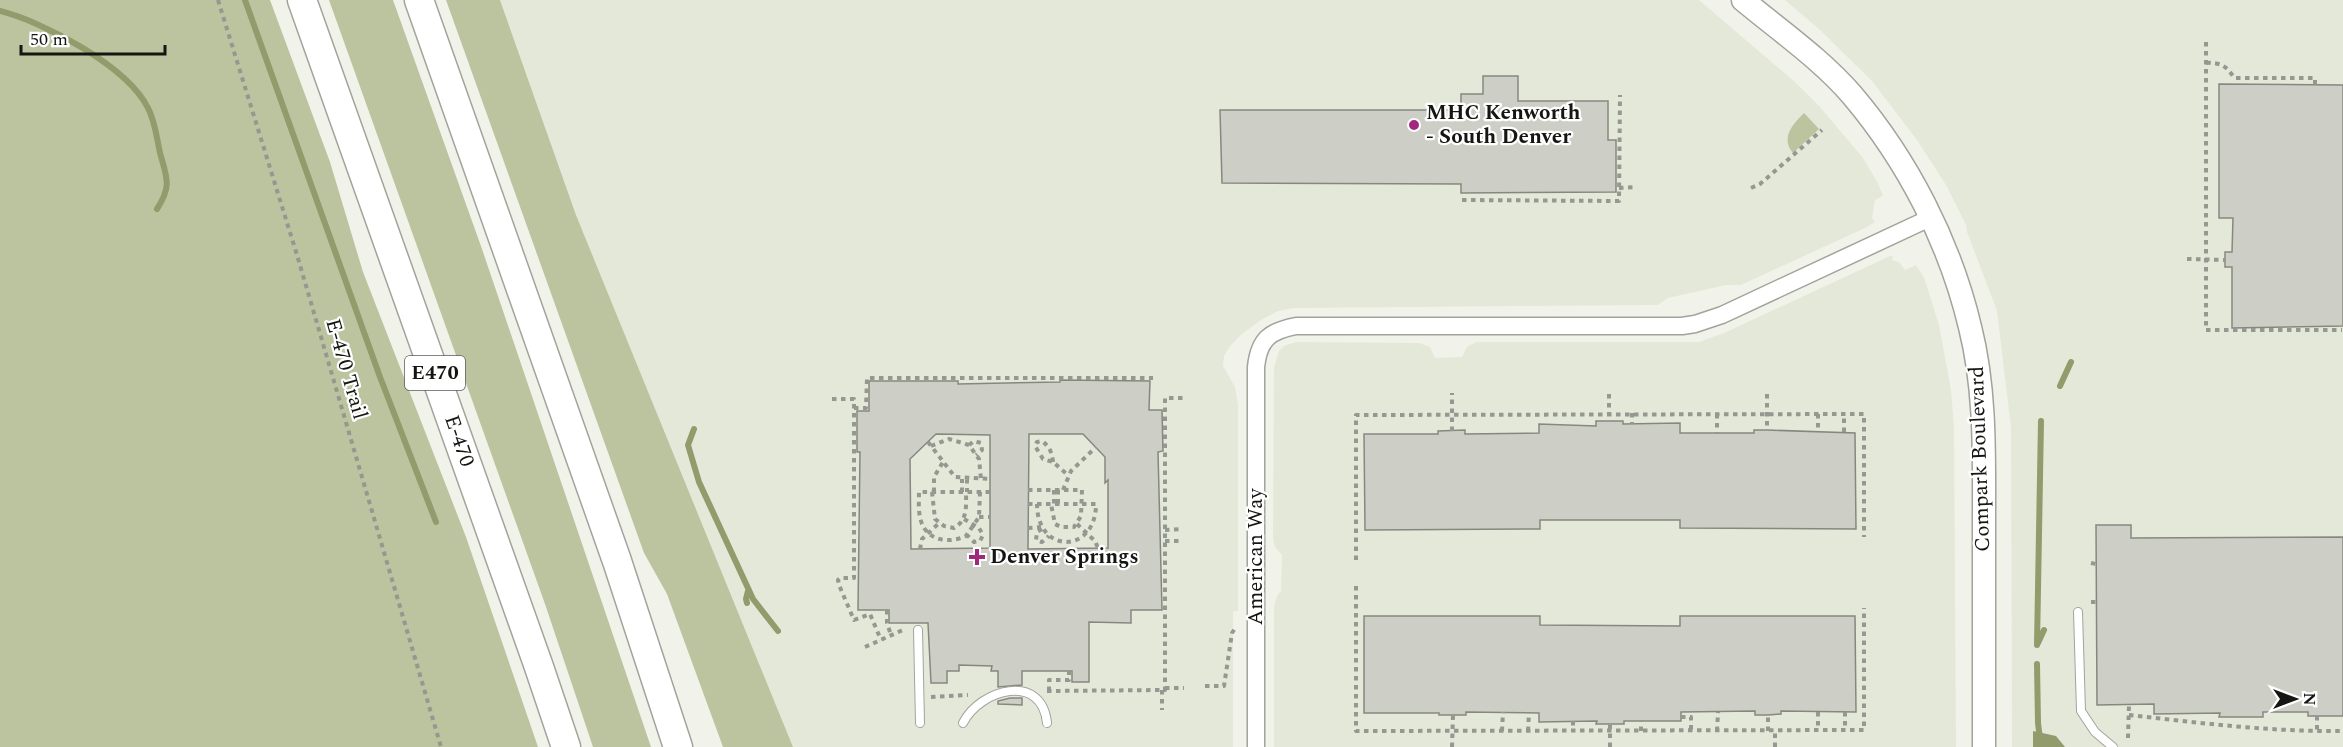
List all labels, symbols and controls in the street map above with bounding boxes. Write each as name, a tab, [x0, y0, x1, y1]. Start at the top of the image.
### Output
scale bar	[21, 18, 165, 56]
text: 50 m	[30, 26, 68, 53]
place label: MHC Kenworth - South Denver	[1426, 97, 1581, 153]
marker: MHC Kenworth - South Denver	[1407, 118, 1421, 132]
street label: E-470 Trail	[316, 315, 376, 423]
road number: E470	[405, 356, 465, 390]
street label: Compark Boulevard	[1961, 365, 1999, 553]
street label: E-470	[435, 411, 483, 471]
street label: American Way	[1240, 488, 1272, 626]
place label: Denver Springs	[990, 541, 1139, 573]
marker: Denver Springs	[968, 548, 986, 566]
north arrow	[2265, 669, 2325, 729]
text: N	[2297, 692, 2321, 706]

